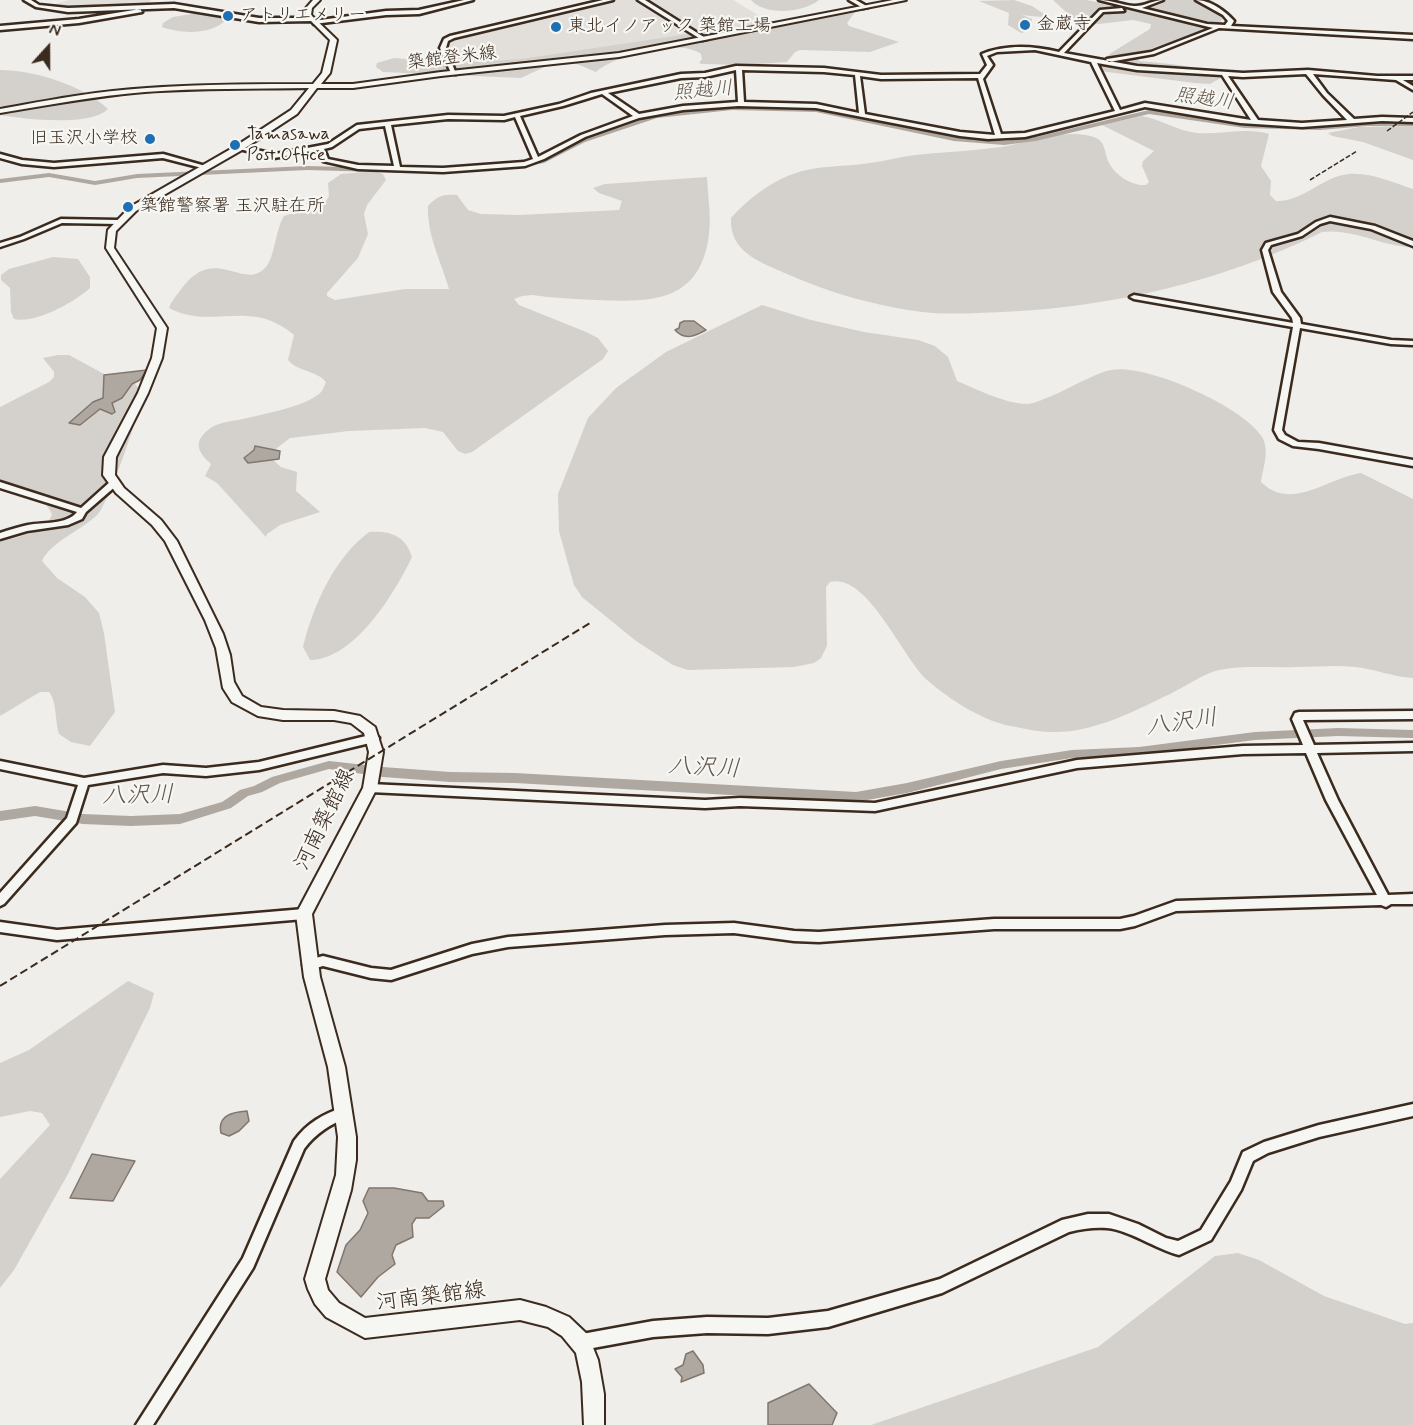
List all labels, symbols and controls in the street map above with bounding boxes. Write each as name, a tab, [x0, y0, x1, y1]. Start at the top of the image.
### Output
place label: アトリエメリー	[240, 5, 366, 27]
marker: アトリエメリー	[221, 9, 235, 23]
place label: 金蔵寺	[1037, 14, 1091, 36]
place label: 東北イノアック 築館工場	[568, 16, 771, 38]
north arrow	[18, 18, 78, 78]
marker: 金蔵寺	[1018, 18, 1032, 32]
text: N	[46, 19, 63, 42]
marker: 東北イノアック 築館工場	[549, 20, 563, 34]
street label: 築館登米線	[406, 43, 498, 75]
water label: 照越川	[672, 77, 734, 107]
water label: 照越川	[1173, 84, 1235, 116]
place label: Tamasawa Post Office	[247, 124, 330, 166]
place label: 旧玉沢小学校	[30, 128, 138, 150]
marker: 旧玉沢小学校	[143, 132, 157, 146]
marker: Tamasawa Post Office	[228, 138, 242, 152]
place label: 築館警察署 玉沢駐在所	[140, 196, 325, 218]
marker: 築館警察署 玉沢駐在所	[121, 200, 135, 214]
water label: 八沢川	[1144, 705, 1220, 743]
water label: 八沢川	[667, 753, 741, 785]
street label: 河南築館線	[290, 765, 362, 875]
water label: 八沢川	[102, 782, 174, 812]
street label: 河南築館線	[375, 1278, 487, 1318]

